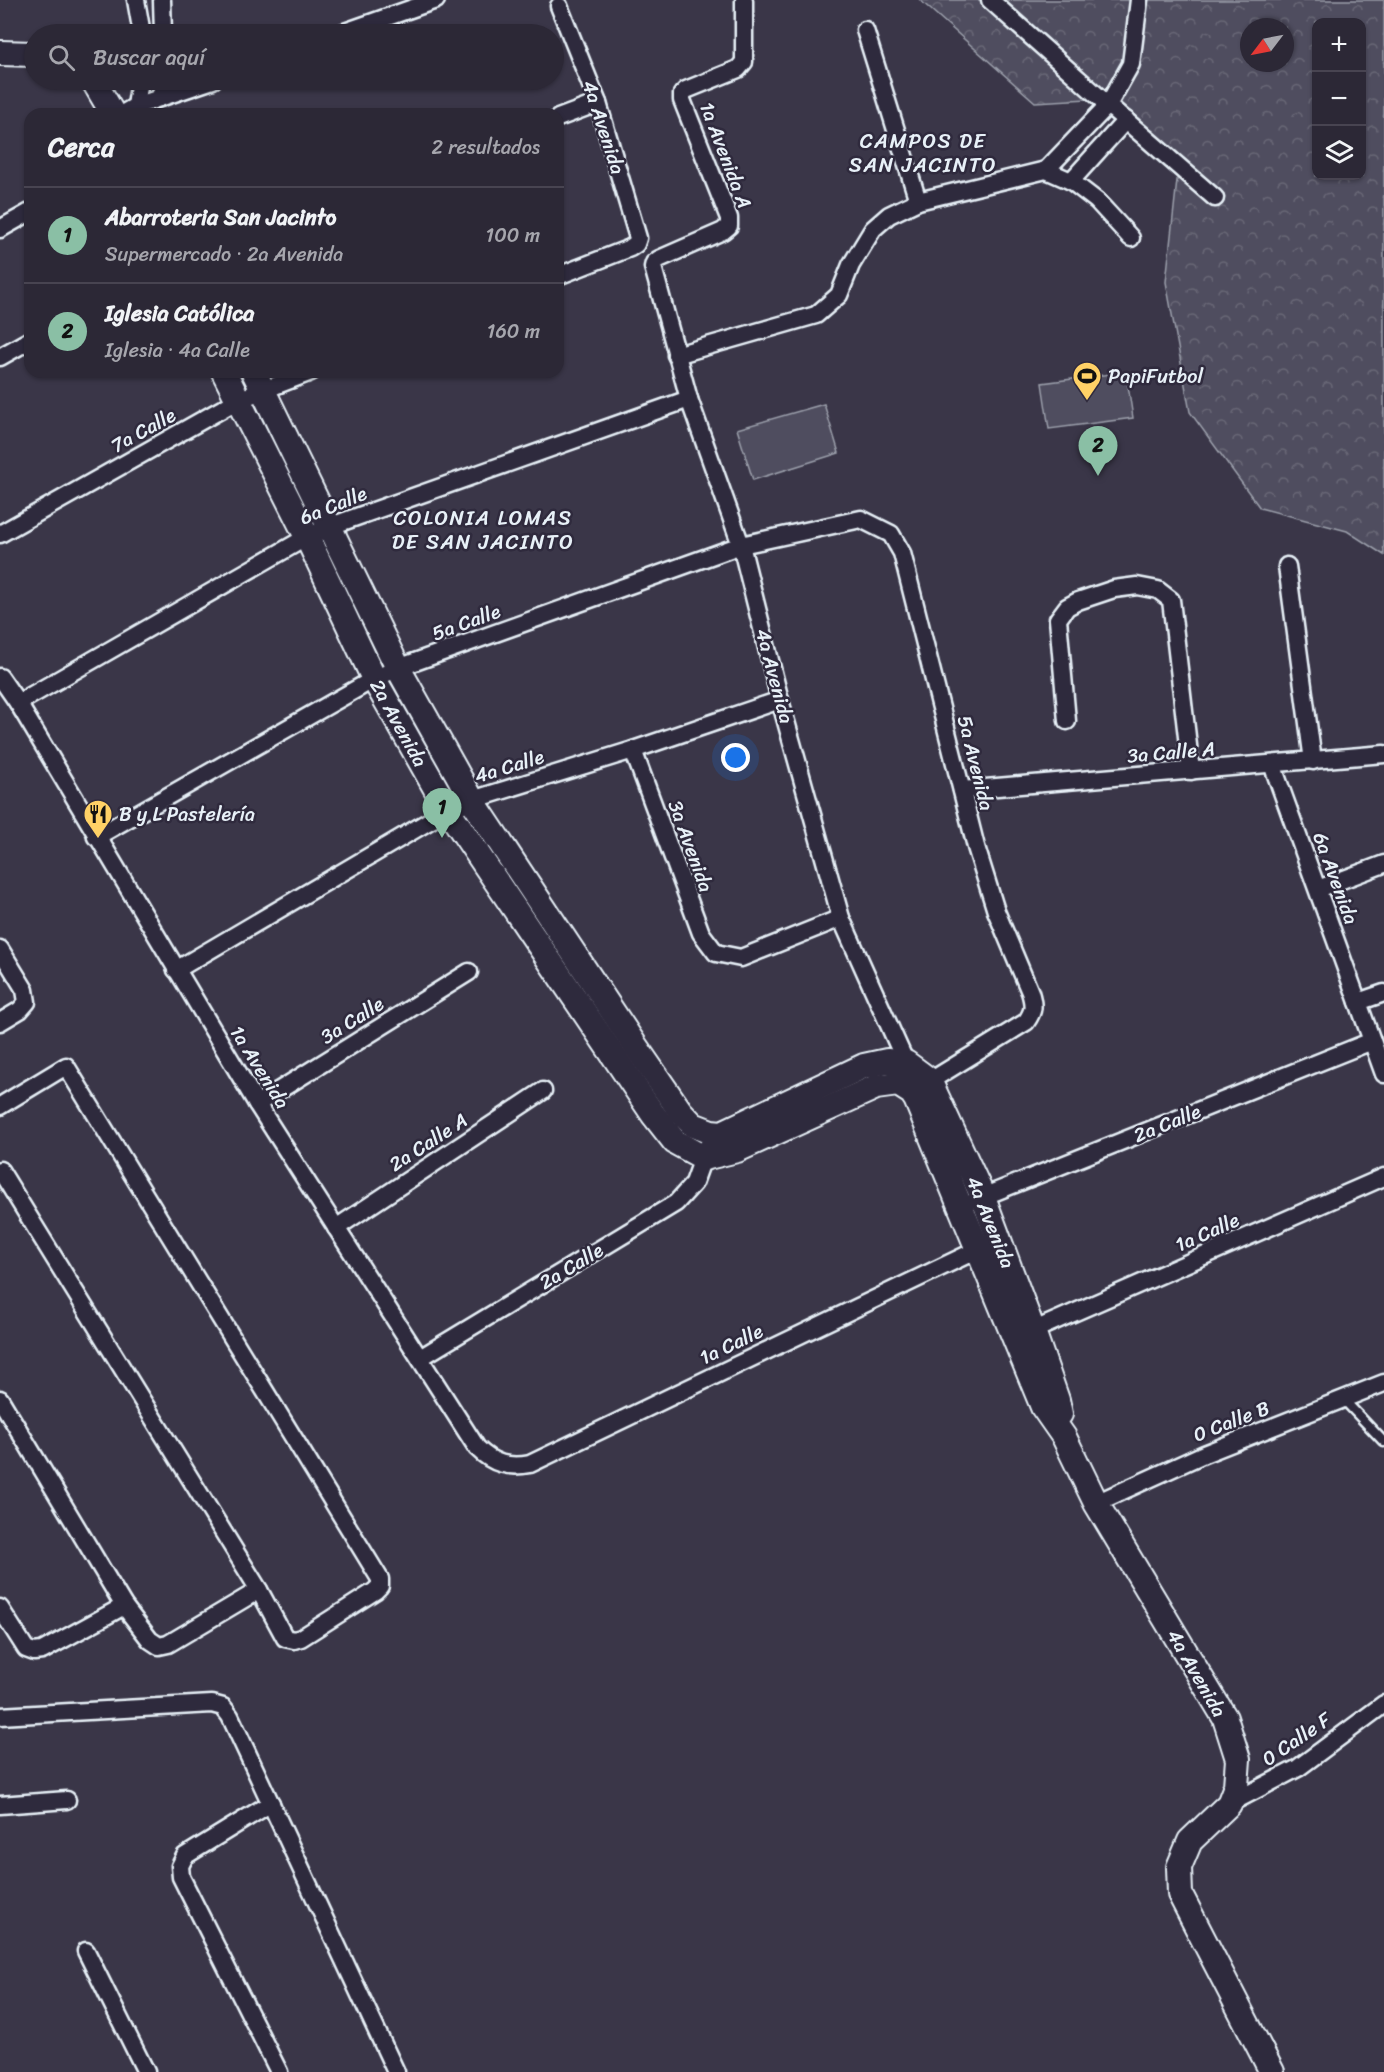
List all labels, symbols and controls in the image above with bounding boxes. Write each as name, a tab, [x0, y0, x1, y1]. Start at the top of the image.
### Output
north arrow	[1240, 18, 1294, 72]
map controls	[1312, 18, 1366, 180]
button: +	[1312, 18, 1366, 72]
search box	[24, 24, 564, 90]
text: Buscar aquí	[93, 38, 205, 77]
icon: search	[45, 41, 78, 74]
button: −	[1312, 72, 1366, 126]
street label: 4a Avenida	[572, 75, 635, 179]
street label: 1a Avenida A	[689, 97, 762, 214]
district label: CAMPOS DE SAN JACINTO	[849, 122, 997, 184]
text: Cerca	[48, 124, 114, 170]
button: layers	[1312, 126, 1366, 180]
text: 2 resultados	[431, 130, 540, 165]
text: Abarroteria San Jacinto	[105, 198, 336, 237]
text: 1	[63, 218, 72, 253]
text: 100 m	[486, 218, 540, 253]
text: Supermercado · 2a Avenida	[105, 237, 343, 272]
text: Iglesia Católica	[105, 294, 254, 333]
text: 2	[62, 314, 73, 349]
text: 160 m	[487, 314, 540, 349]
text: Iglesia · 4a Calle	[105, 333, 250, 368]
place label: PapiFutbol	[1108, 359, 1204, 394]
sports icon: PapiFutbol	[1071, 360, 1103, 402]
street label: 7a Calle	[104, 398, 183, 463]
pin: 2	[1078, 426, 1118, 476]
street label: 6a Calle	[294, 476, 373, 535]
district label: COLONIA LOMAS DE SAN JACINTO	[392, 499, 574, 561]
street label: 5a Calle	[427, 594, 506, 651]
street label: 4a Avenida	[745, 625, 804, 728]
street label: 2a Avenida	[360, 673, 437, 774]
street label: 5a Avenida	[947, 712, 1004, 814]
street label: 3a Calle A	[1126, 731, 1216, 774]
street label: 4a Calle	[470, 739, 549, 794]
your location	[721, 743, 750, 772]
pin: 1	[422, 788, 462, 838]
street label: 3a Avenida	[658, 795, 723, 897]
place label: B y L Pastelería	[119, 797, 255, 832]
restaurant icon: B y L Pastelería	[82, 798, 114, 840]
street label: 6a Avenida	[1303, 827, 1368, 929]
street label: 3a Calle	[313, 987, 391, 1054]
street label: 1a Avenida	[220, 1018, 299, 1116]
street label: 2a Calle	[1128, 1094, 1207, 1153]
street label: 2a Calle A	[382, 1104, 475, 1181]
street label: 4a Avenida	[956, 1171, 1025, 1274]
street label: 1a Calle	[1169, 1203, 1245, 1262]
street label: 2a Calle	[532, 1233, 611, 1300]
street label: 1a Calle	[693, 1314, 769, 1375]
street label: 0 Calle B	[1188, 1391, 1275, 1452]
street label: 4a Avenida	[1157, 1622, 1236, 1724]
street label: 0 Calle F	[1254, 1702, 1340, 1776]

